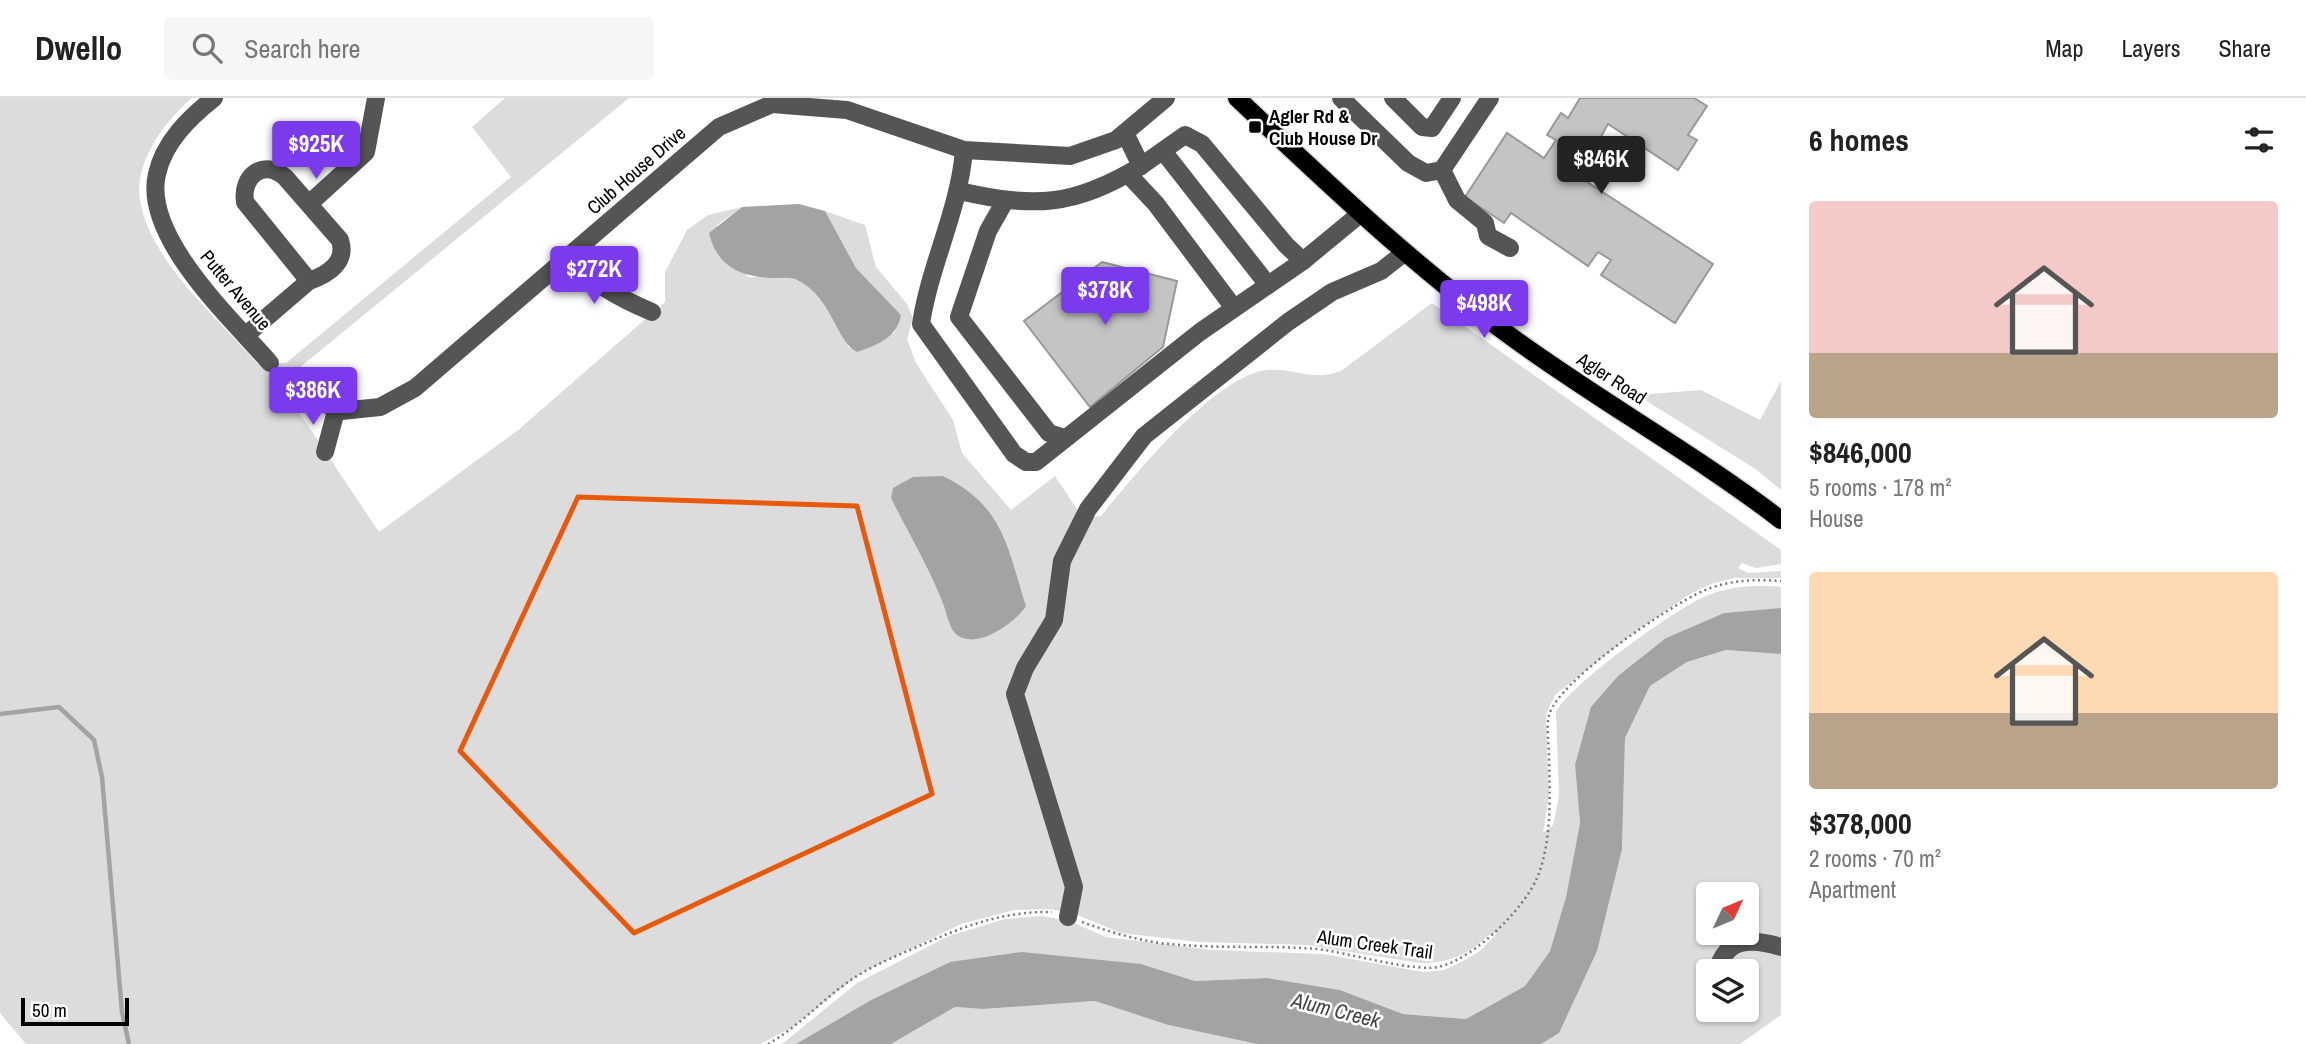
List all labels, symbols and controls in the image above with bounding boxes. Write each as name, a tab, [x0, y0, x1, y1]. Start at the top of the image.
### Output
search box	[164, 17, 654, 80]
text: Dwello	[35, 26, 122, 70]
icon: search	[188, 29, 226, 67]
text: Search here	[244, 31, 360, 66]
text: Map	[2045, 32, 2083, 64]
text: Layers	[2121, 32, 2180, 64]
text: Share	[2218, 32, 2271, 64]
place label: Agler Rd & Club House Dr	[1269, 103, 1377, 151]
marker: Agler Rd & Club House Dr	[1247, 119, 1263, 135]
street label: Club House Drive	[581, 120, 691, 220]
text: 6 homes	[1809, 120, 1909, 160]
icon: filters	[2240, 121, 2278, 159]
pin: $925K	[267, 122, 365, 181]
text: $925K	[288, 128, 344, 159]
pin: $846K	[1552, 136, 1650, 196]
text: $846K	[1573, 143, 1629, 174]
street label: Putter Avenue	[195, 244, 277, 336]
pin: $272K	[545, 246, 643, 306]
icon: home	[1981, 247, 2107, 373]
text: $272K	[566, 253, 622, 284]
pin: $378K	[1056, 268, 1154, 327]
text: $378K	[1077, 274, 1133, 305]
pin: $498K	[1435, 280, 1533, 340]
text: $498K	[1456, 287, 1512, 318]
street label: Agler Road	[1571, 345, 1652, 410]
pin: $386K	[264, 368, 362, 427]
text: $386K	[285, 374, 341, 405]
text: $846,000	[1809, 432, 1912, 472]
text: 5 rooms · 178 m²	[1809, 472, 1952, 503]
text: House	[1809, 503, 1864, 534]
icon: home	[1981, 618, 2107, 744]
text: $378,000	[1809, 803, 1912, 843]
text: 2 rooms · 70 m²	[1809, 843, 1941, 874]
text: Apartment	[1809, 874, 1896, 905]
north arrow	[1696, 882, 1759, 945]
map controls	[1696, 882, 1759, 1022]
street label: Alum Creek Trail	[1315, 923, 1434, 965]
button: layers	[1696, 959, 1759, 1022]
water label: Alum Creek	[1288, 985, 1384, 1035]
scale bar	[21, 995, 130, 1027]
text: 50 m	[32, 997, 67, 1023]

